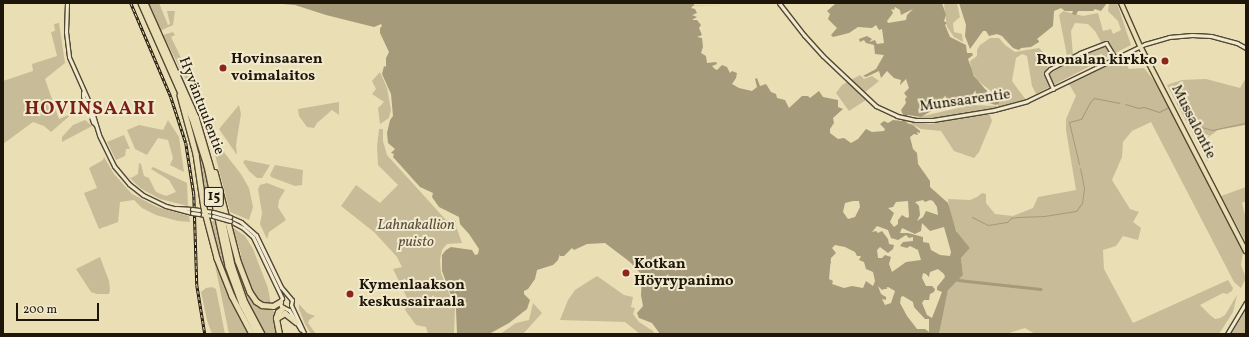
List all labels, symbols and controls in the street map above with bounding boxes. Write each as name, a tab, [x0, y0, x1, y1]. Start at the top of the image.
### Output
place label: Hovinsaaren voimalaitos	[231, 50, 323, 85]
place label: Ruonalan kirkko	[1037, 52, 1157, 70]
street label: Hyväntuulentie	[174, 55, 228, 157]
marker: Ruonalan kirkko	[1160, 56, 1170, 66]
marker: Hovinsaaren voimalaitos	[218, 63, 228, 73]
street label: Mussalontie	[1167, 82, 1219, 162]
street label: Munsaarentie	[918, 86, 1012, 116]
district label: HOVINSAARI	[25, 99, 155, 121]
road number: 15	[203, 185, 225, 209]
park label: Lahnakallion puisto	[377, 216, 455, 251]
place label: Kotkan Höyrypanimo	[634, 255, 734, 290]
marker: Kotkan Höyrypanimo	[621, 268, 631, 278]
place label: Kymenlaakson keskussairaala	[359, 276, 465, 311]
marker: Kymenlaakson keskussairaala	[344, 288, 356, 300]
scale bar	[18, 295, 101, 321]
text: 200 m	[23, 302, 57, 318]

